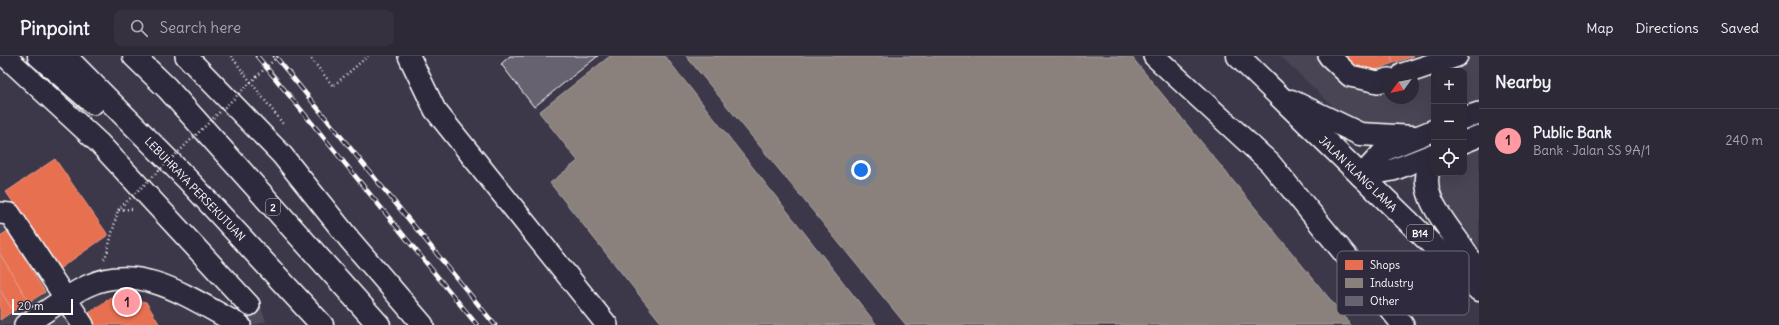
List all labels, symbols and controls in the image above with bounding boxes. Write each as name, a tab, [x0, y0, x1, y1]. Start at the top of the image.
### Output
search box	[114, 10, 394, 46]
text: Pinpoint	[20, 16, 90, 40]
icon: search	[128, 17, 150, 39]
text: Search here	[160, 18, 241, 37]
text: Map	[1586, 19, 1613, 37]
text: Directions	[1635, 19, 1699, 37]
text: Saved	[1721, 19, 1759, 37]
north arrow	[1383, 68, 1419, 104]
map controls	[1431, 68, 1467, 176]
button: +	[1431, 68, 1467, 104]
text: Nearby	[1495, 71, 1551, 93]
button: −	[1431, 104, 1467, 140]
text: Public Bank	[1533, 123, 1612, 142]
text: 1	[1505, 132, 1511, 149]
text: 240 m	[1726, 132, 1763, 149]
street label: JALAN KLANG LAMA	[1316, 133, 1400, 215]
street label: LEBUHRAYA PERSEKUTUAN	[142, 134, 248, 244]
button: locate	[1431, 140, 1467, 176]
text: Bank · Jalan SS 9A/1	[1533, 142, 1650, 159]
your location	[851, 160, 871, 180]
road number: 2	[266, 199, 280, 215]
road number: B14	[1407, 225, 1433, 241]
legend	[1337, 251, 1469, 315]
text: Shops	[1370, 258, 1400, 272]
text: Industry	[1370, 276, 1413, 290]
pin: 1	[114, 287, 140, 317]
text: Other	[1370, 294, 1399, 308]
scale bar	[12, 297, 73, 316]
text: 20 m	[18, 299, 44, 313]

